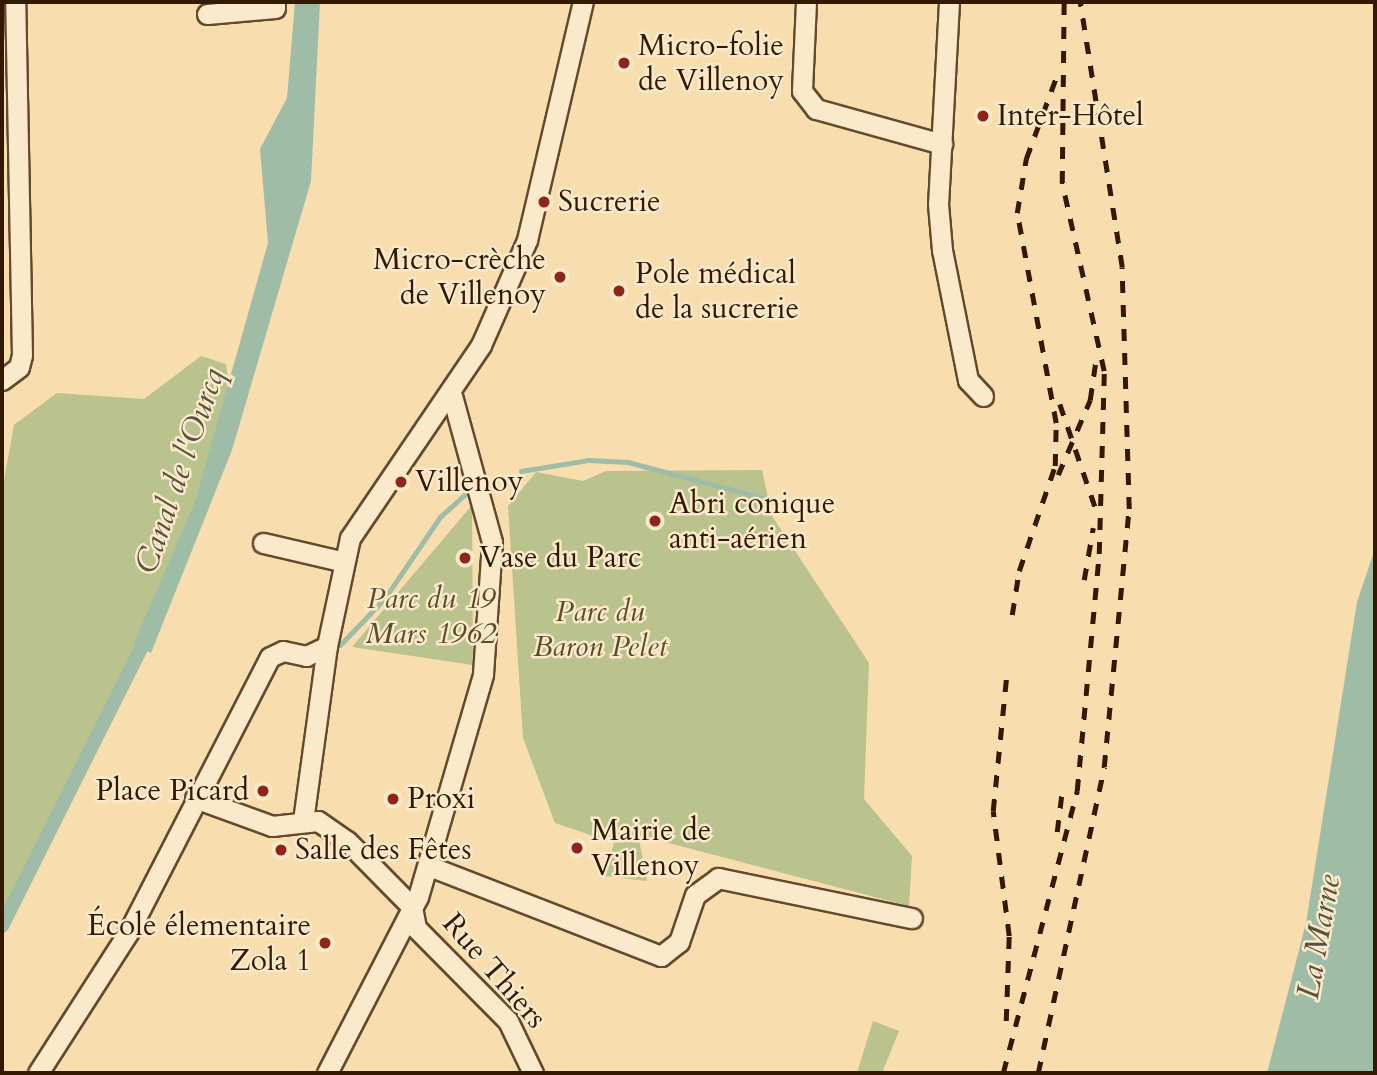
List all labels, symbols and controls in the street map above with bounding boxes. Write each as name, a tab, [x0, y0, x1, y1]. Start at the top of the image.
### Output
place label: Micro-folie de Villenoy	[638, 28, 784, 98]
marker: Micro-folie de Villenoy	[616, 55, 632, 71]
place label: Inter-Hôtel	[997, 98, 1144, 134]
marker: Inter-Hôtel	[975, 108, 991, 124]
place label: Sucrerie	[558, 184, 661, 220]
marker: Sucrerie	[536, 194, 552, 210]
place label: Micro-crèche de Villenoy	[373, 242, 546, 312]
place label: Pole médical de la sucrerie	[635, 256, 799, 326]
marker: Micro-crèche de Villenoy	[552, 269, 568, 285]
marker: Pole médical de la sucrerie	[609, 281, 629, 301]
water label: Canal de l'Ourcq	[127, 363, 233, 579]
place label: Villenoy	[415, 464, 523, 500]
marker: Villenoy	[393, 474, 409, 490]
place label: Abri conique anti-aérien	[669, 486, 835, 556]
marker: Abri conique anti-aérien	[647, 513, 663, 529]
place label: Vase du Parc	[479, 540, 642, 576]
marker: Vase du Parc	[457, 550, 473, 566]
park label: Parc du 19 Mars 1962	[366, 581, 496, 652]
park label: Parc du Baron Pelet	[533, 594, 667, 664]
place label: Place Picard	[96, 773, 249, 809]
place label: Proxi	[407, 781, 475, 817]
marker: Place Picard	[255, 783, 271, 799]
marker: Proxi	[385, 791, 401, 807]
place label: Mairie de Villenoy	[591, 813, 711, 884]
place label: Salle des Fêtes	[295, 832, 471, 868]
marker: Mairie de Villenoy	[569, 840, 585, 856]
marker: Salle des Fêtes	[273, 842, 289, 858]
water label: La Marne	[1289, 872, 1349, 1002]
street label: Rue Thiers	[434, 906, 554, 1036]
place label: École élementaire Zola 1	[87, 908, 311, 978]
marker: École élementaire Zola 1	[317, 935, 333, 951]

